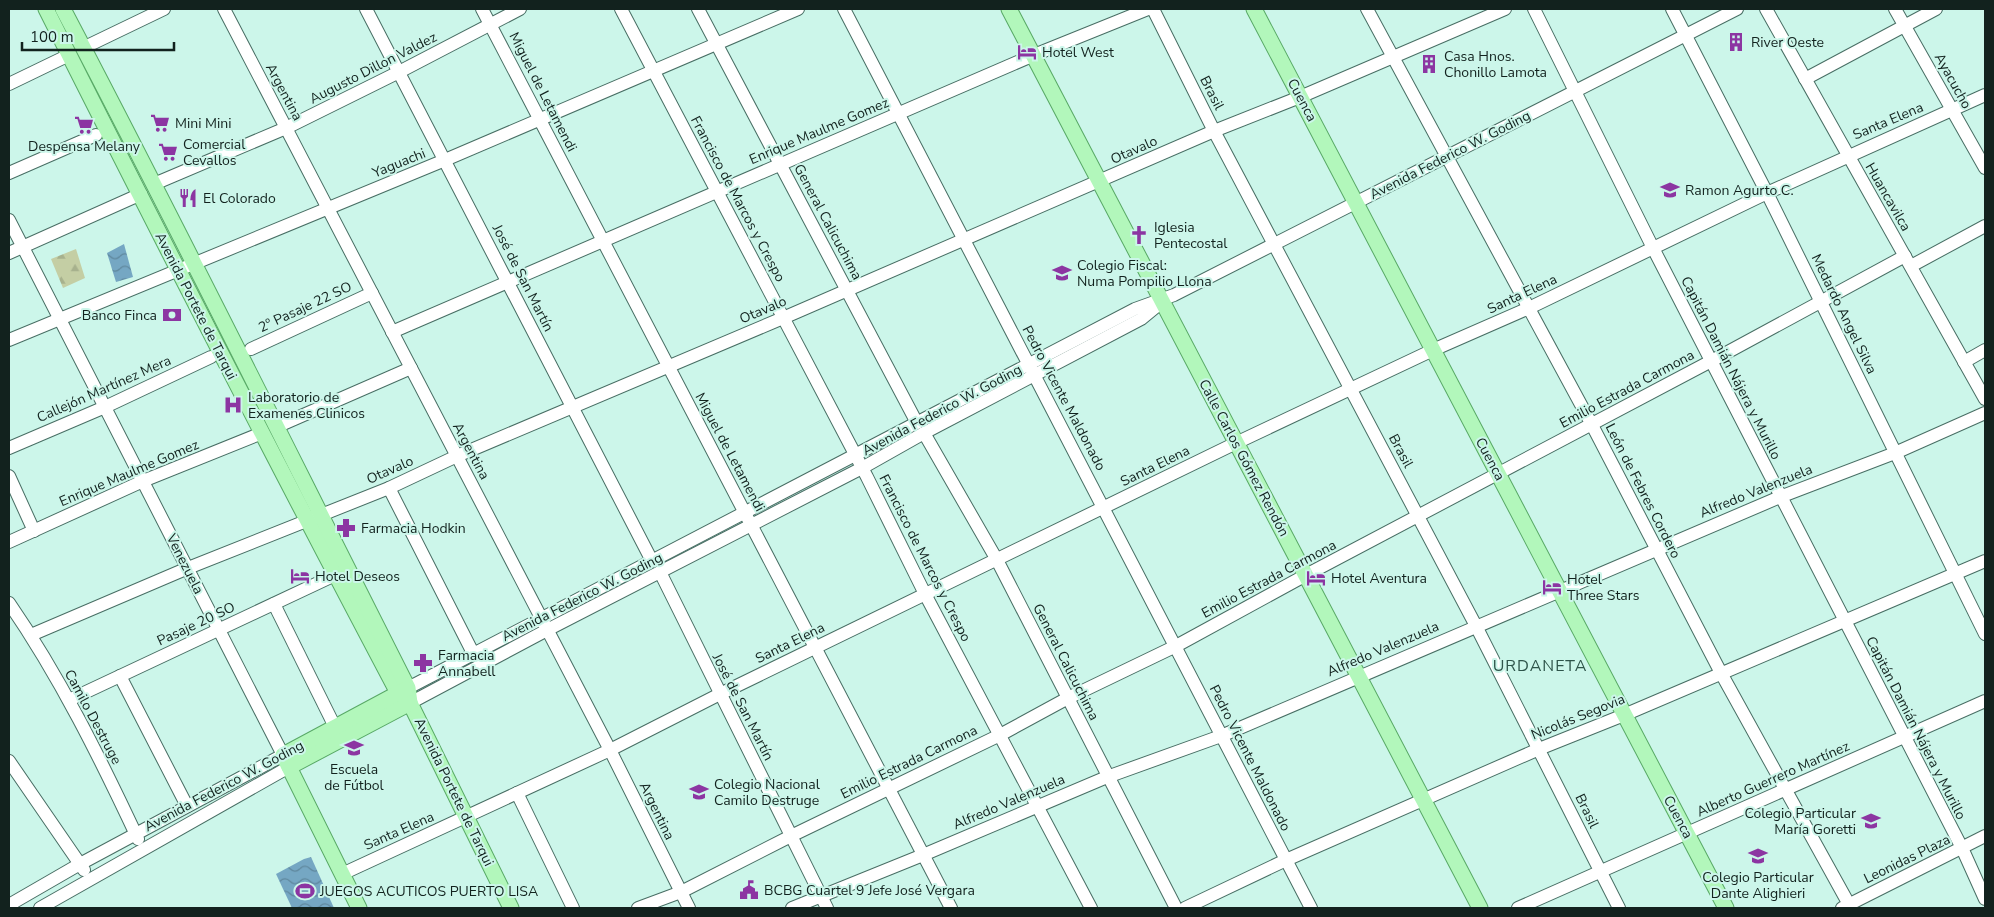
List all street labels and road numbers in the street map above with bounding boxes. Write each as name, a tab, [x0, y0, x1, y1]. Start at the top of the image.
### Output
street label: Augusto Dillon Valdez	[306, 27, 440, 108]
street label: Miguel de Letamendi	[505, 29, 581, 155]
street label: Ayacucho	[1930, 50, 1976, 112]
street label: Argentina	[261, 60, 307, 124]
street label: Brasil	[1195, 73, 1229, 114]
street label: Cuenca	[1283, 75, 1321, 125]
street label: Enrique Maulme Gomez	[746, 93, 892, 169]
street label: Santa Elena	[1850, 98, 1926, 144]
street label: Avenida Federico W. Goding	[1366, 106, 1534, 204]
street label: Francisco de Marcos y Crespo	[686, 113, 790, 285]
street label: Otavalo	[1108, 131, 1161, 169]
street label: Yaguachi	[369, 144, 428, 183]
street label: Huancavilca	[1861, 159, 1915, 235]
street label: General Calicuchima	[789, 161, 867, 283]
street label: José de San Martín	[487, 220, 558, 335]
street label: Avenida Portete de Tarqui	[151, 229, 241, 383]
street label: Medardo Angel Silva	[1807, 251, 1881, 377]
street label: Santa Elena	[1484, 270, 1560, 318]
street label: Capitán Damián Nájera y Murillo	[1676, 273, 1786, 463]
street label: 2º Pasaje 22 SO	[255, 277, 355, 337]
street label: Otavalo	[737, 292, 790, 328]
street label: Pedro Vicente Maldonado	[1018, 322, 1110, 474]
street label: Emilio Estrada Carmona	[1556, 345, 1698, 433]
street label: Callejón Martínez Mera	[34, 351, 174, 427]
street label: Avenida Federico W. Goding	[859, 360, 1025, 460]
street label: Calle Carlos Gómez Rendón	[1194, 376, 1294, 540]
street label: Miguel de Letamendi	[691, 389, 769, 515]
street label: Argentina	[448, 419, 494, 483]
street label: León de Febres Cordero	[1601, 420, 1685, 562]
street label: Brasil	[1384, 431, 1418, 472]
street label: Cuenca	[1471, 434, 1509, 484]
street label: Enrique Maulme Gomez	[56, 435, 202, 511]
street label: Santa Elena	[1117, 441, 1193, 491]
street label: Otavalo	[364, 451, 417, 489]
street label: Alfredo Valenzuela	[1697, 460, 1815, 522]
street label: Francisco de Marcos y Crespo	[874, 471, 976, 645]
street label: Venezuela	[161, 530, 208, 597]
street label: Emilio Estrada Carmona	[1198, 535, 1340, 623]
street label: Avenida Federico W. Goding	[498, 548, 666, 646]
street label: Pasaje 20 SO	[154, 598, 238, 650]
street label: General Calicuchima	[1028, 600, 1104, 724]
street label: Alfredo Valenzuela	[1324, 617, 1442, 681]
street label: Santa Elena	[752, 618, 828, 668]
street label: Capitán Damián Nájera y Murillo	[1861, 633, 1971, 823]
street label: José de San Martín	[707, 649, 778, 764]
street label: Camilo Destruge	[60, 666, 126, 768]
street label: Pedro Vicente Maldonado	[1205, 682, 1295, 835]
street label: Nicolás Segovia	[1528, 690, 1628, 744]
street label: Avenida Portete de Tarqui	[410, 715, 498, 869]
street label: Emilio Estrada Carmona	[837, 721, 981, 803]
street label: Avenida Federico W. Goding	[141, 736, 307, 836]
street label: Alberto Guerrero Martínez	[1694, 736, 1853, 821]
street label: Alfredo Valenzuela	[950, 770, 1068, 834]
street label: Argentina	[635, 779, 679, 843]
street label: Brasil	[1571, 791, 1604, 832]
street label: Cuenca	[1659, 792, 1697, 842]
street label: Santa Elena	[361, 807, 437, 855]
street label: Leonidas Plaza	[1861, 830, 1953, 888]

